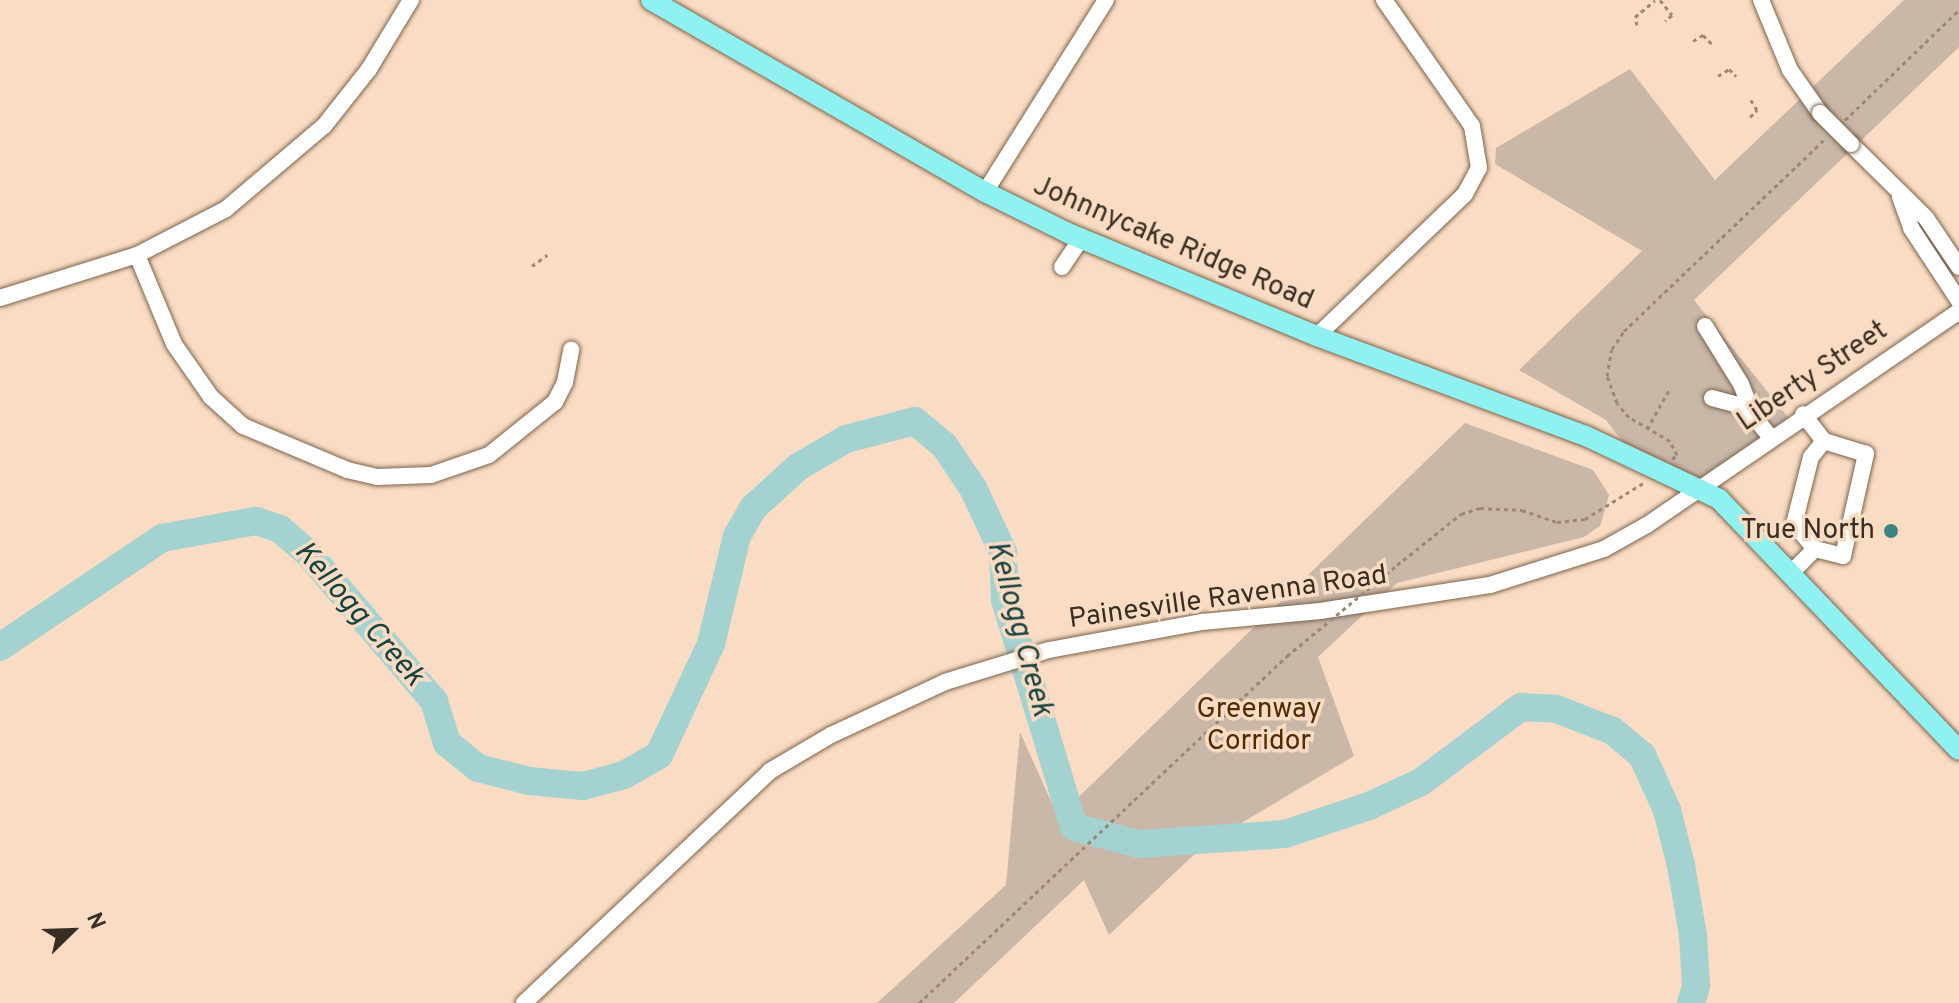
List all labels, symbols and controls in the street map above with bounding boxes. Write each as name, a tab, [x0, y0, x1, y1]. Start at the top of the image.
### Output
street label: Johnnycake Ridge Road	[1028, 170, 1318, 318]
street label: Liberty Street	[1731, 314, 1895, 440]
place label: True North	[1741, 514, 1875, 548]
marker: True North	[1882, 522, 1900, 540]
water label: Kellogg Creek	[285, 535, 431, 695]
water label: Kellogg Creek	[977, 537, 1059, 721]
street label: Painesville Ravenna Road	[1067, 559, 1389, 637]
park label: Greenway Corridor	[1196, 693, 1322, 759]
north arrow	[32, 891, 112, 971]
text: N	[79, 909, 110, 934]

